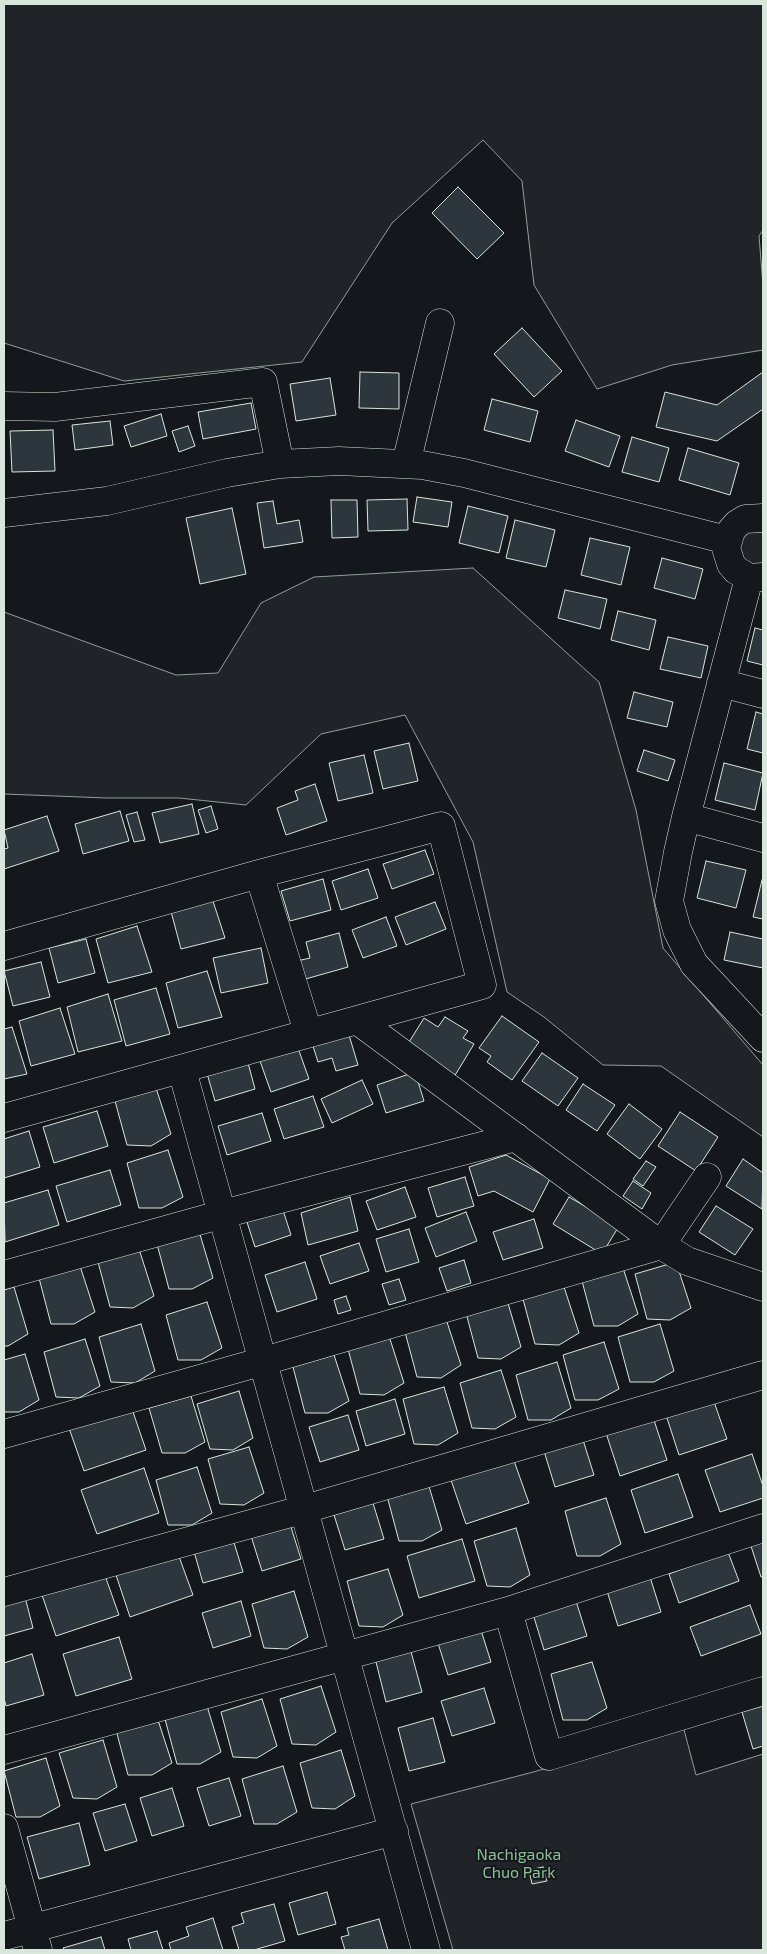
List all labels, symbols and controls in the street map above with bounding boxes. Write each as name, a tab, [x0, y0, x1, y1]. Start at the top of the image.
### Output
park label: Nachigaoka Chuo Park	[477, 1845, 561, 1883]

